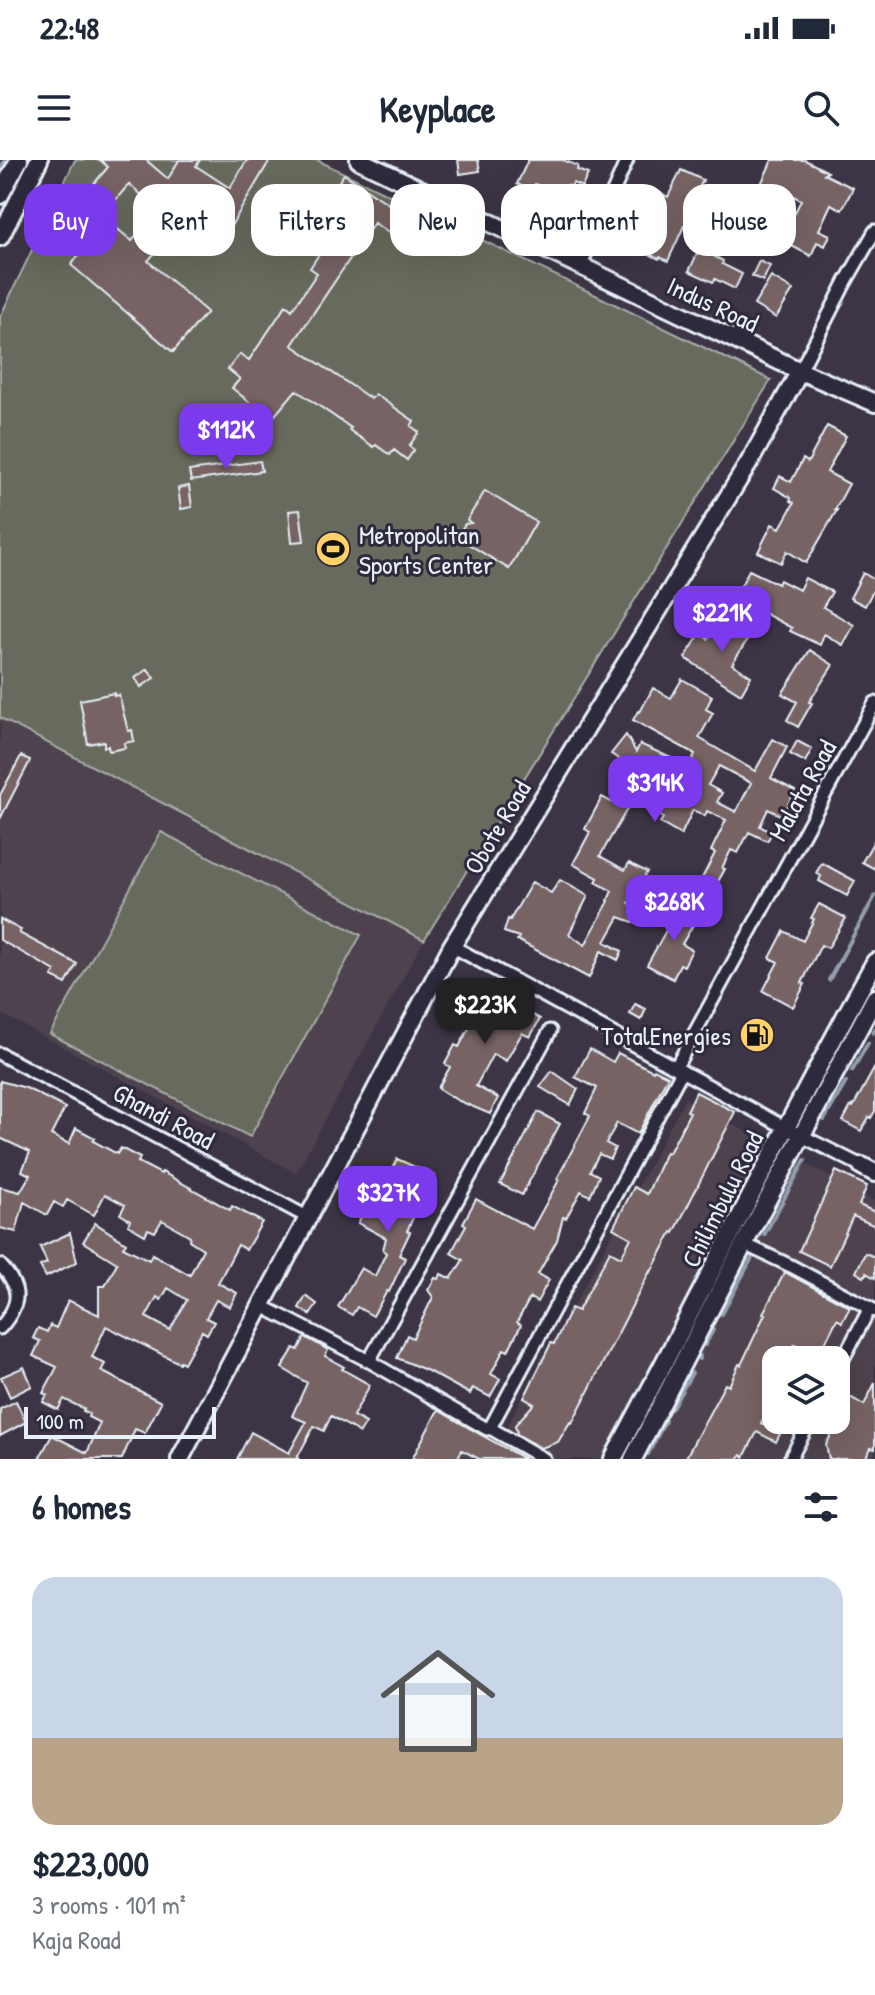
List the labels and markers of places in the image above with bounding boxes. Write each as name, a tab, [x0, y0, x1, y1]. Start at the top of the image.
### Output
pin: $112K	[170, 403, 282, 471]
place label: Metropolitan Sports Center	[359, 517, 493, 582]
sports icon: Metropolitan Sports Center	[314, 530, 352, 568]
pin: $221K	[666, 586, 778, 654]
pin: $314K	[599, 756, 711, 824]
pin: $268K	[618, 875, 730, 943]
pin: $223K	[429, 978, 541, 1046]
fuel station icon: TotalEnergies	[738, 1016, 776, 1054]
place label: TotalEnergies	[601, 1018, 731, 1053]
pin: $327K	[332, 1166, 444, 1234]

